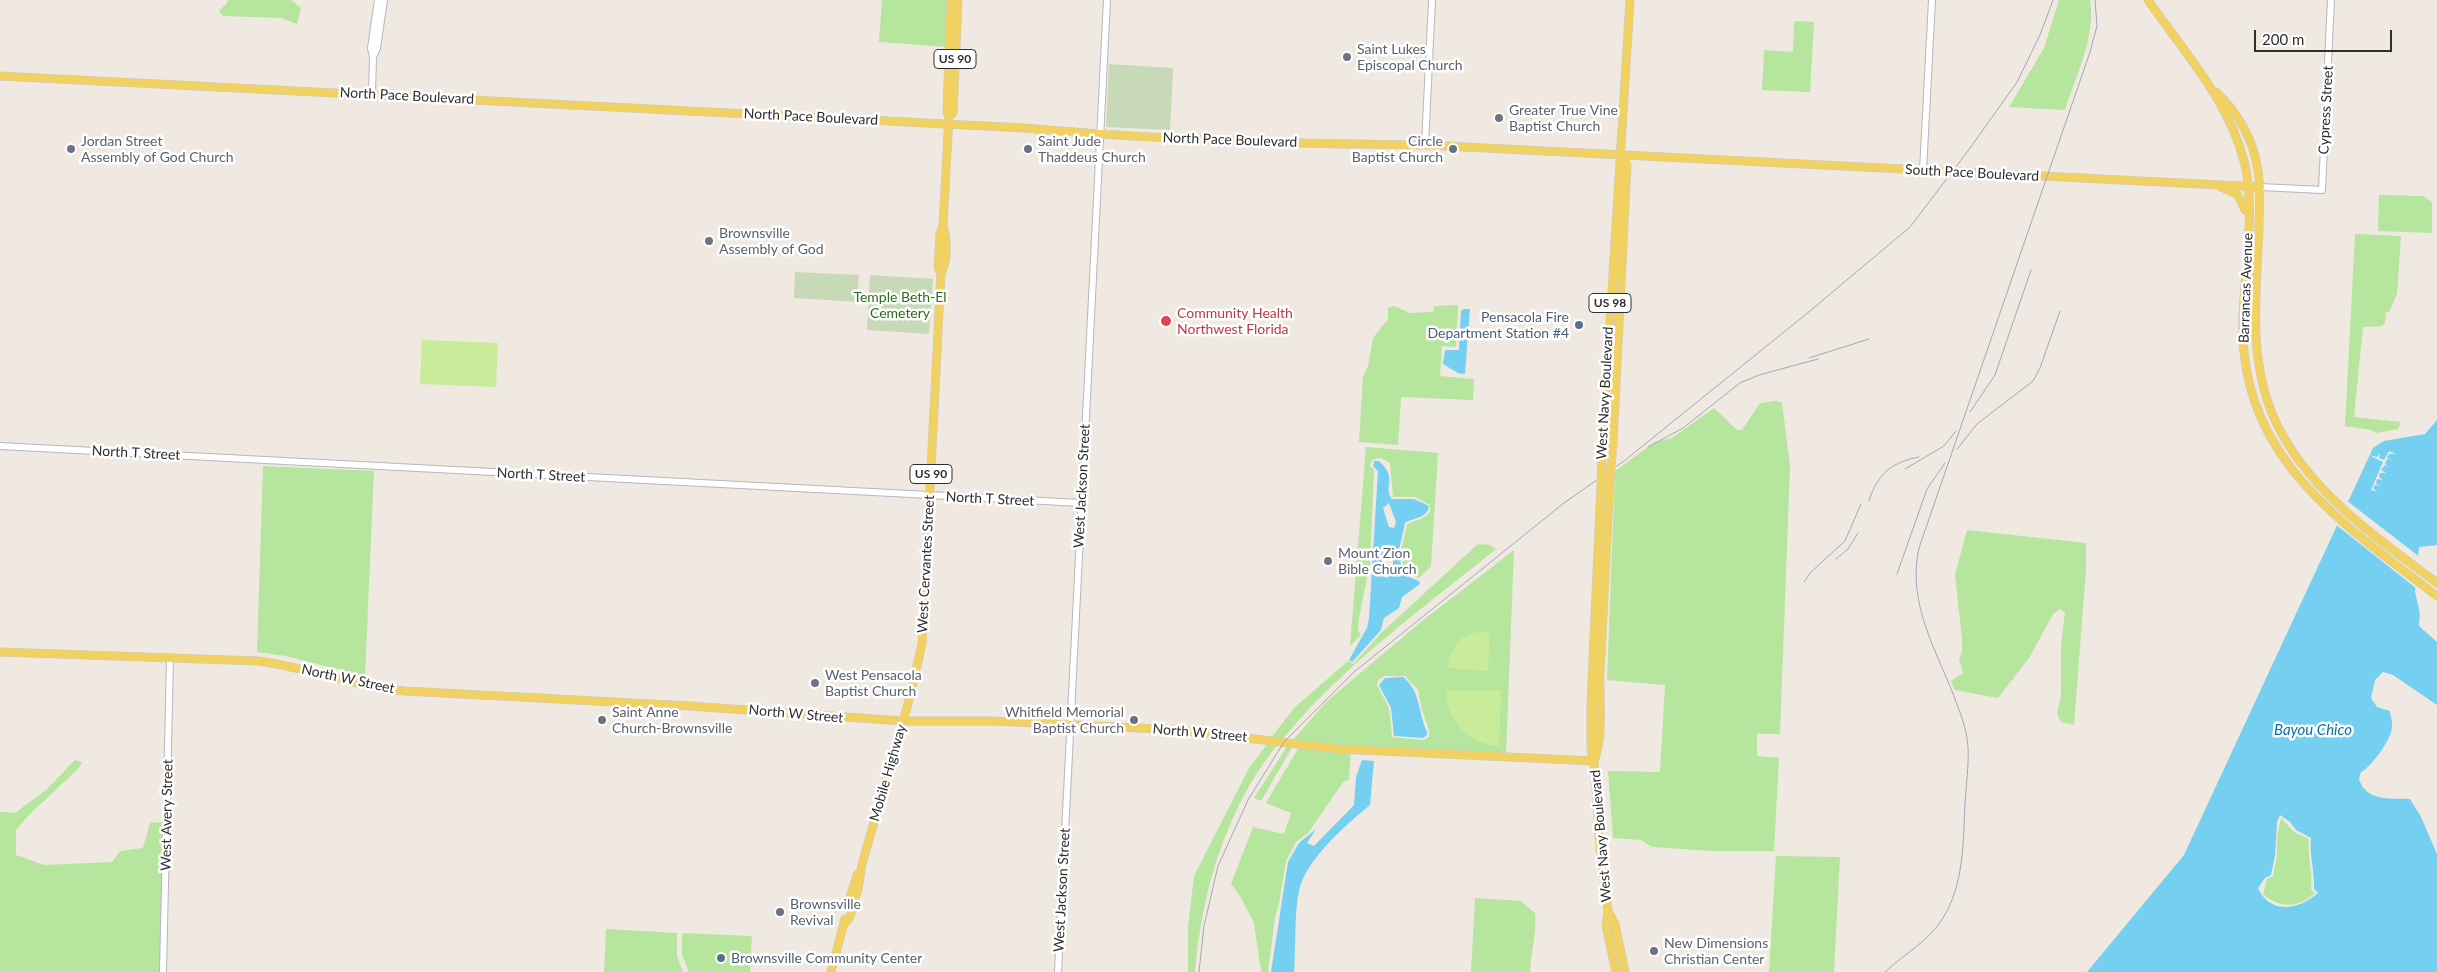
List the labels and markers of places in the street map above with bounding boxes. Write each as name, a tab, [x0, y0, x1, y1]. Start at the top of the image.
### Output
place label: Saint Lukes Episcopal Church	[1357, 41, 1463, 74]
marker: Saint Lukes Episcopal Church	[1341, 51, 1353, 63]
place label: Greater True Vine Baptist Church	[1509, 102, 1618, 134]
marker: Greater True Vine Baptist Church	[1493, 112, 1505, 124]
place label: Jordan Street Assembly of God Church	[81, 133, 234, 166]
place label: Saint Jude Thaddeus Church	[1038, 133, 1146, 166]
place label: Circle Baptist Church	[1352, 133, 1443, 166]
marker: Jordan Street Assembly of God Church	[65, 143, 77, 155]
marker: Saint Jude Thaddeus Church	[1022, 143, 1034, 155]
marker: Circle Baptist Church	[1447, 143, 1459, 155]
place label: Brownsville Assembly of God	[719, 225, 824, 258]
marker: Brownsville Assembly of God	[703, 235, 715, 247]
place label: Community Health Northwest Florida	[1177, 305, 1293, 338]
place label: Pensacola Fire Department Station #4	[1428, 309, 1569, 342]
marker: Community Health Northwest Florida	[1159, 314, 1173, 328]
marker: Pensacola Fire Department Station #4	[1573, 319, 1585, 331]
place label: Mount Zion Bible Church	[1338, 545, 1417, 578]
marker: Mount Zion Bible Church	[1322, 555, 1334, 567]
place label: West Pensacola Baptist Church	[825, 667, 922, 700]
marker: West Pensacola Baptist Church	[809, 677, 821, 689]
place label: Saint Anne Church-Brownsville	[612, 704, 732, 736]
place label: Whitfield Memorial Baptist Church	[1005, 704, 1124, 736]
marker: Saint Anne Church-Brownsville	[596, 714, 608, 726]
marker: Whitfield Memorial Baptist Church	[1128, 714, 1140, 726]
place label: Brownsville Revival	[790, 896, 861, 929]
marker: Brownsville Revival	[774, 906, 786, 918]
place label: New Dimensions Christian Center	[1664, 935, 1768, 968]
marker: New Dimensions Christian Center	[1648, 945, 1660, 957]
place label: Brownsville Community Center	[731, 950, 922, 966]
marker: Brownsville Community Center	[715, 952, 727, 964]

